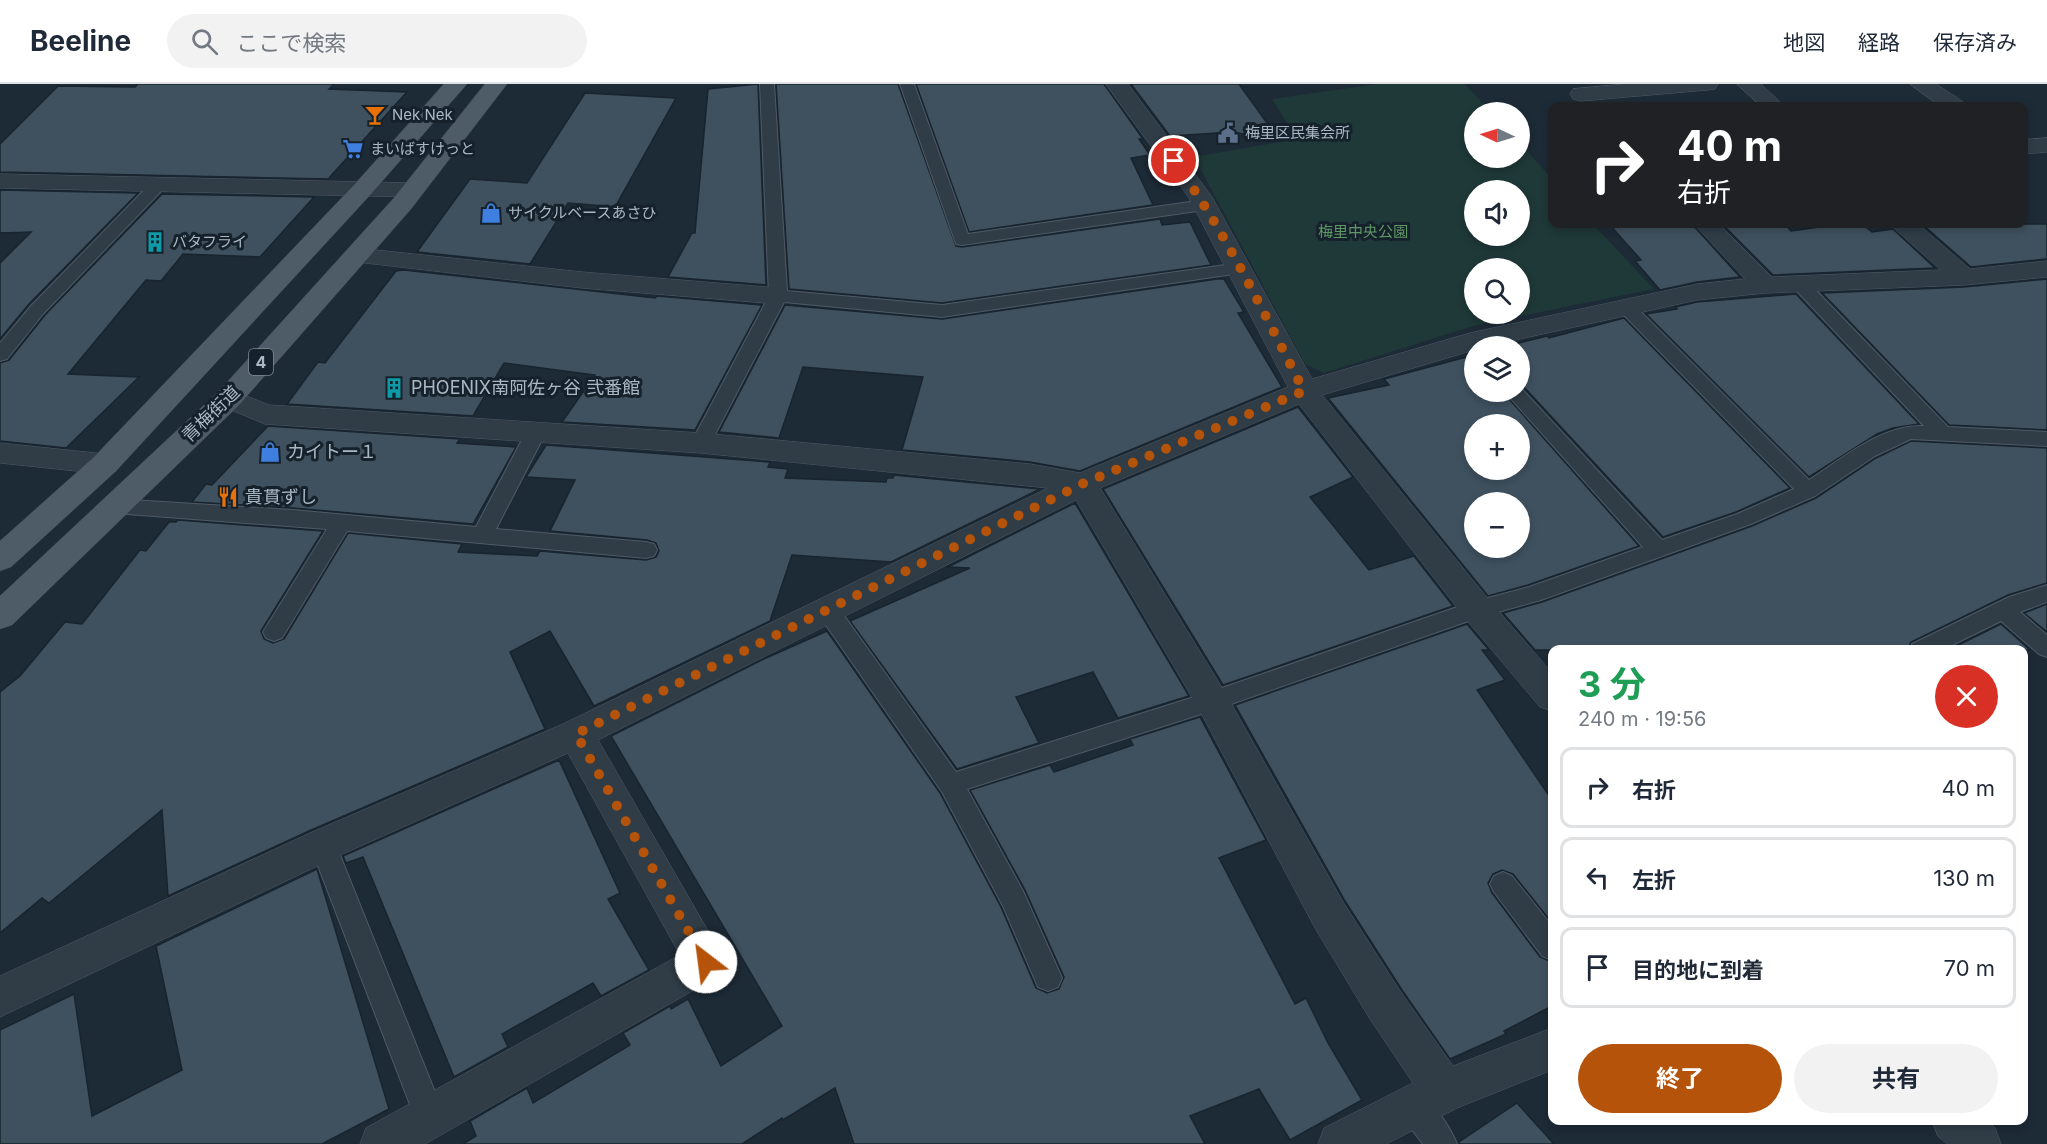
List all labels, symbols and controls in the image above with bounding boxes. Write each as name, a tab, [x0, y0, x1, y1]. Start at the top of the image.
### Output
search box	[167, 14, 587, 68]
text: Beeline	[30, 24, 131, 58]
icon: search	[188, 25, 221, 58]
text: ここで検索	[236, 30, 346, 56]
text: 地図	[1783, 30, 1825, 55]
text: 経路	[1858, 30, 1900, 55]
text: 保存済み	[1933, 30, 2017, 55]
north arrow	[1464, 102, 1530, 168]
map controls	[1464, 102, 1530, 558]
bar icon: Nek Nek	[363, 103, 387, 127]
place label: Nek Nek	[392, 105, 454, 124]
text: 40 m	[1677, 120, 1782, 171]
public building icon: 梅里区民集会所	[1216, 121, 1240, 145]
place label: 梅里区民集会所	[1245, 123, 1350, 142]
icon: right	[1578, 126, 1656, 204]
pin	[1148, 135, 1199, 186]
supermarket icon: まいばすけっと	[341, 137, 365, 161]
place label: まいばすけっと	[370, 139, 475, 158]
icon: arrive	[1157, 144, 1190, 177]
text: 右折	[1677, 176, 1731, 209]
button: sound	[1464, 180, 1530, 246]
shop icon: サイクルベースあさひ	[479, 201, 503, 225]
place label: サイクルベースあさひ	[508, 203, 657, 222]
park label: 梅里中央公園	[1318, 222, 1408, 241]
building icon: バタフライ	[143, 230, 167, 254]
place label: バタフライ	[172, 232, 247, 251]
button: search	[1464, 258, 1530, 324]
button: layers	[1464, 336, 1530, 402]
road number: 4	[249, 349, 273, 375]
building icon: PHOENIX南阿佐ヶ谷 弐番館	[382, 376, 406, 400]
place label: PHOENIX南阿佐ヶ谷 弐番館	[411, 377, 640, 398]
street label: 青梅街道	[177, 381, 244, 446]
button: +	[1464, 414, 1530, 480]
shop icon: カイトー１	[258, 440, 282, 464]
place label: カイトー１	[287, 441, 377, 462]
restaurant icon: 貴貫ずし	[216, 485, 240, 509]
place label: 貴貫ずし	[245, 486, 317, 507]
button: −	[1464, 492, 1530, 558]
text: 3 分	[1578, 662, 1646, 706]
button: close	[1935, 665, 1998, 728]
text: 240 m · 19:56	[1578, 707, 1706, 731]
icon: right	[1581, 771, 1614, 804]
text: 40 m	[1941, 775, 1995, 801]
text: 右折	[1632, 777, 1676, 803]
icon: left	[1581, 861, 1614, 894]
text: 130 m	[1933, 865, 1995, 891]
text: 左折	[1632, 867, 1676, 893]
position arrow	[674, 930, 738, 994]
icon: arrive	[1581, 951, 1614, 984]
text: 70 m	[1944, 955, 1995, 981]
text: 目的地に到着	[1632, 957, 1764, 983]
button: 終了	[1578, 1044, 1782, 1113]
button: 共有	[1794, 1044, 1998, 1113]

